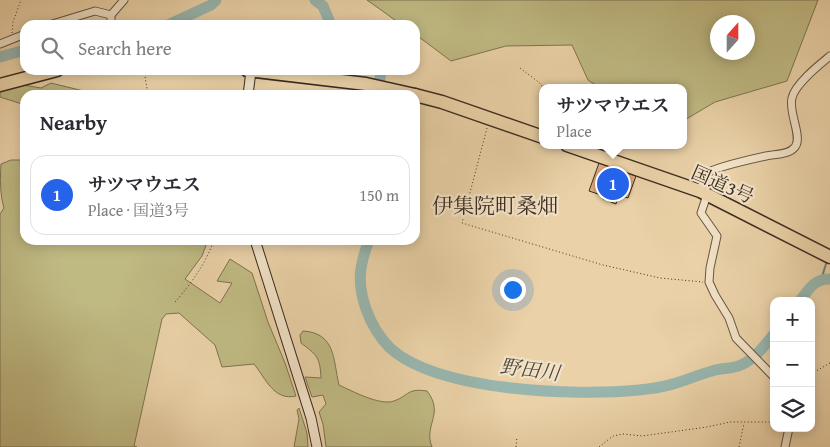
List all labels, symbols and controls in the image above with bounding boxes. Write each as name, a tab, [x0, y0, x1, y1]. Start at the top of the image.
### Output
north arrow	[710, 15, 755, 60]
search box	[20, 20, 420, 75]
icon: search	[38, 34, 66, 62]
text: Search here	[78, 34, 172, 62]
popup	[539, 84, 687, 149]
text: サツマウエス	[557, 91, 669, 119]
text: Nearby	[40, 107, 107, 138]
text: Place	[557, 119, 592, 143]
street label: 国道3号	[687, 158, 759, 210]
pin: 1	[597, 165, 629, 203]
text: サツマウエス	[88, 170, 201, 198]
text: 1	[53, 183, 61, 207]
text: 150 m	[359, 183, 399, 207]
district label: 伊集院町桑畑	[432, 190, 558, 221]
text: Place · 国道3号	[88, 198, 189, 222]
your location	[500, 277, 526, 303]
map controls	[770, 297, 815, 432]
button: +	[770, 297, 815, 342]
button: −	[770, 342, 815, 387]
water label: 野田川	[498, 351, 564, 387]
button: layers	[770, 387, 815, 432]

